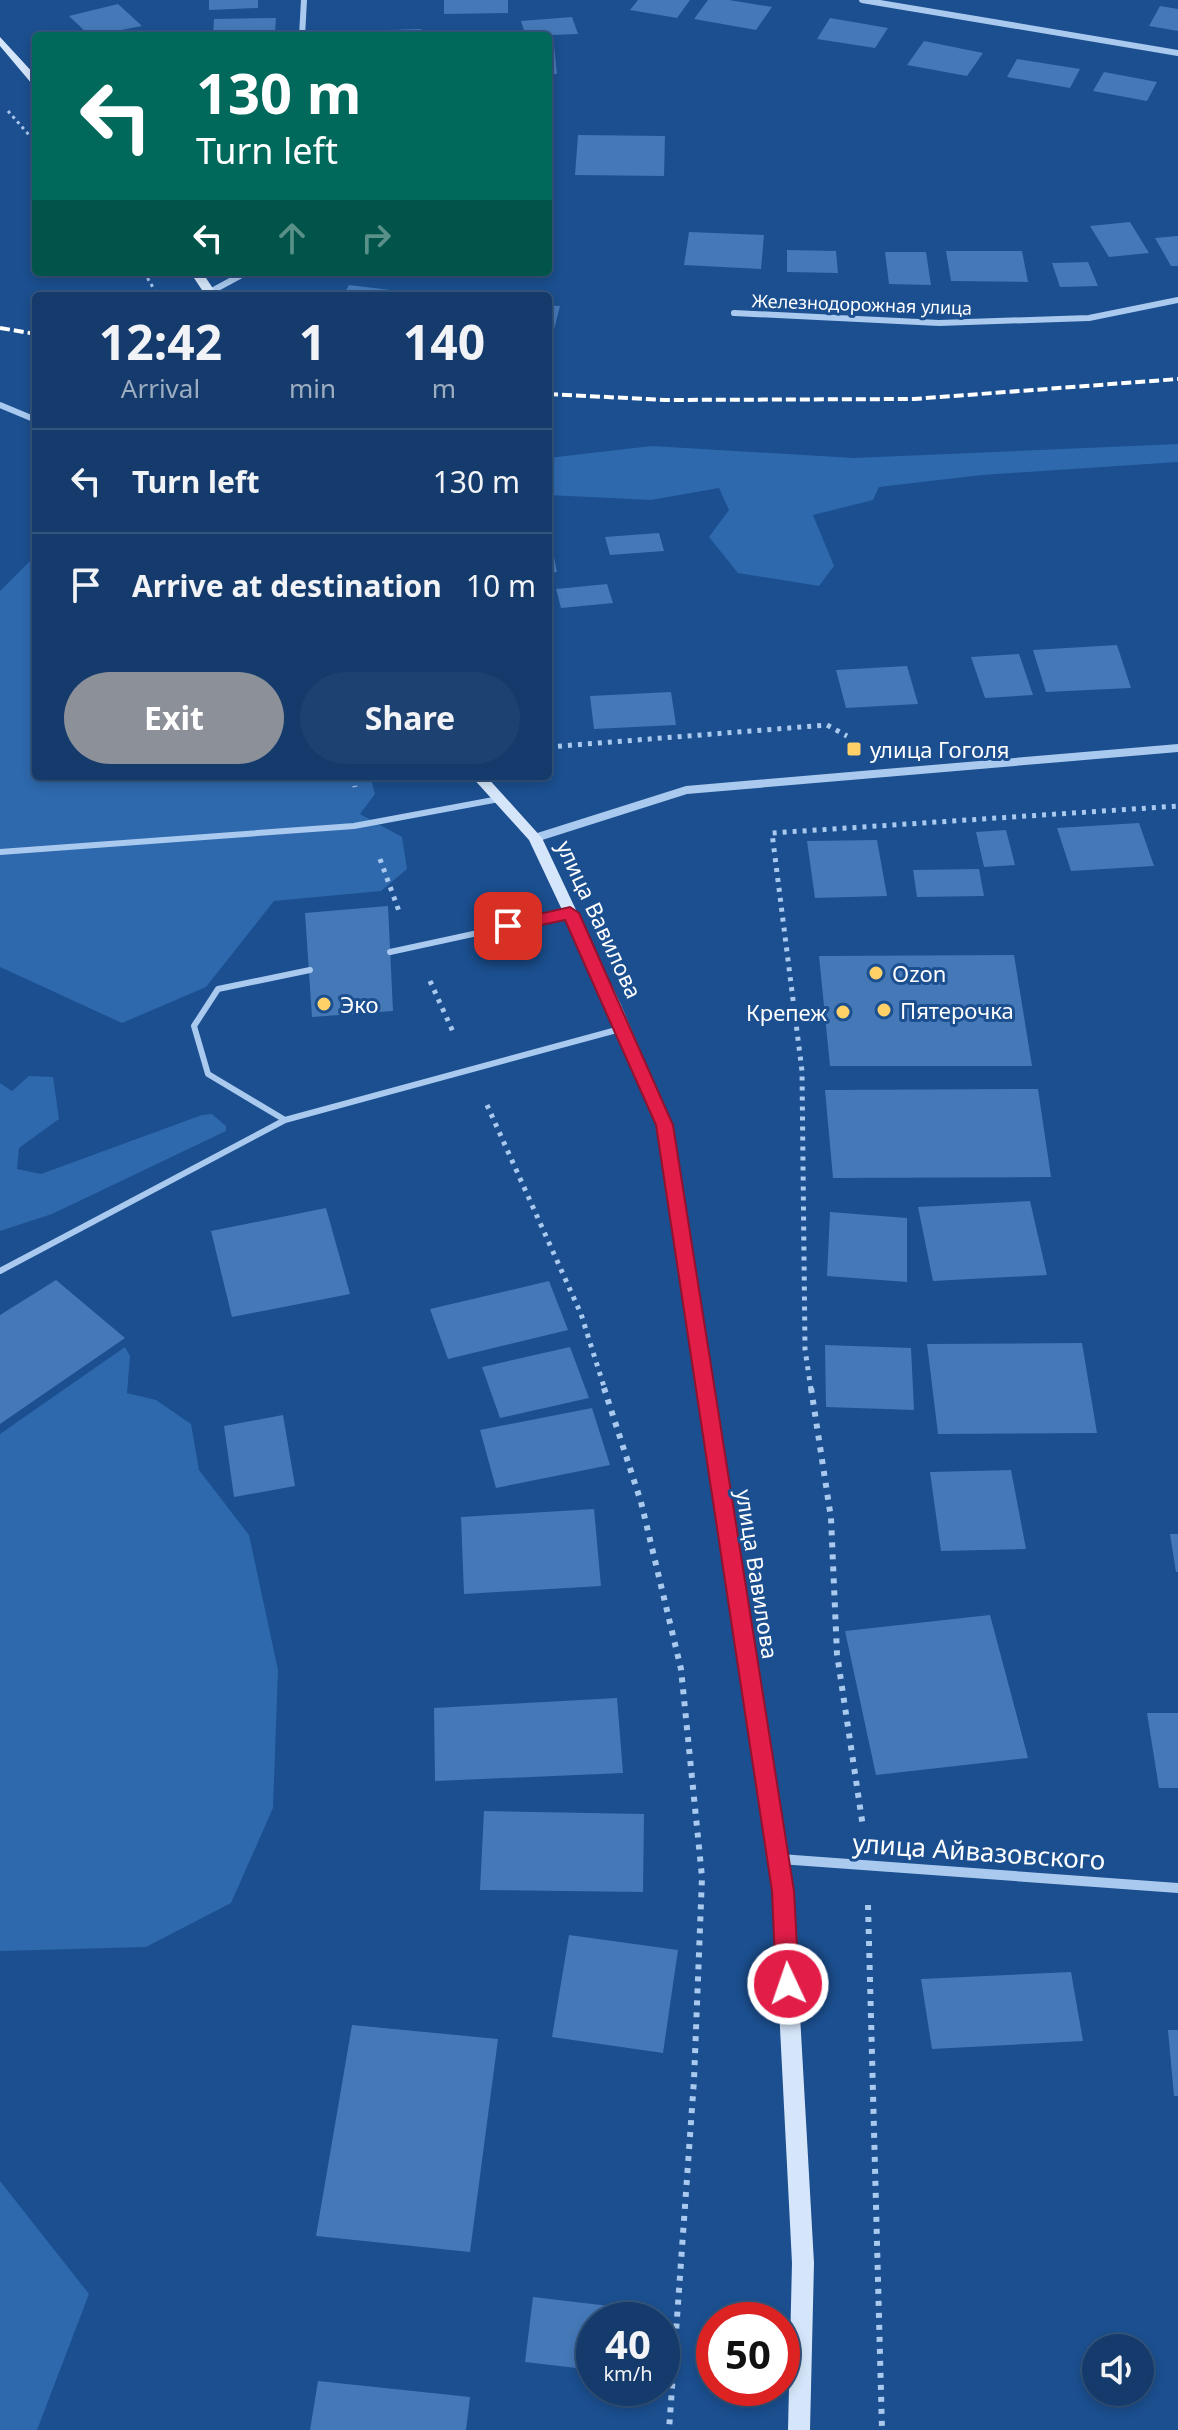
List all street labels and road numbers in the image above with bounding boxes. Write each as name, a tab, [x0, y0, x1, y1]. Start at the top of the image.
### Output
street label: Железнодорожная улица	[751, 288, 973, 320]
street label: улица Вавилова	[550, 835, 650, 1003]
street label: улица Вавилова	[730, 1487, 786, 1661]
street label: улица Айвазовского	[851, 1824, 1107, 1878]

